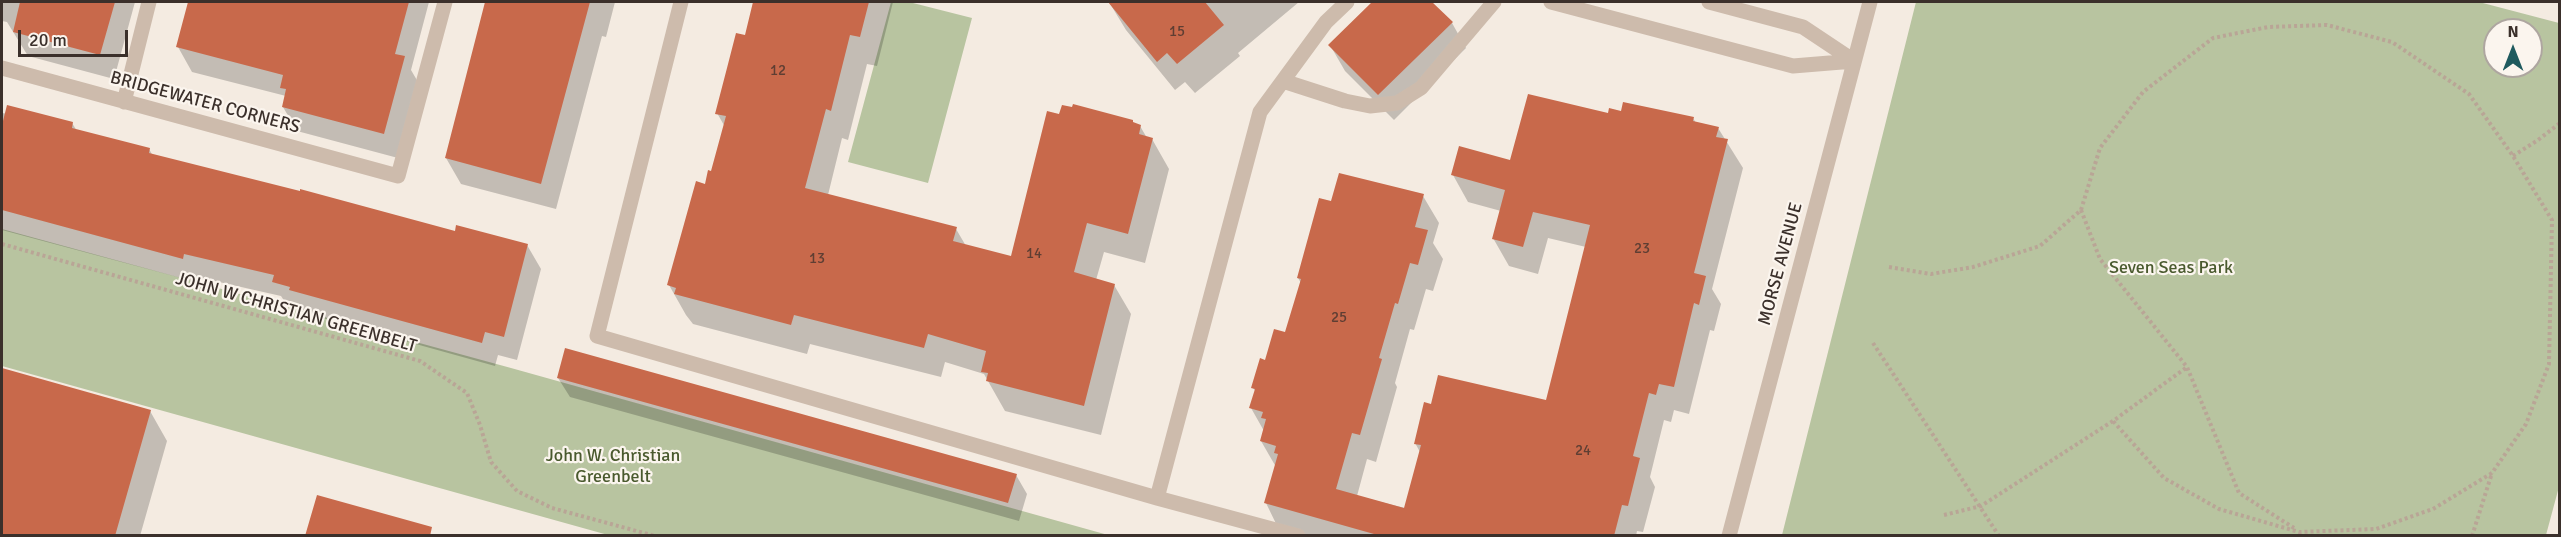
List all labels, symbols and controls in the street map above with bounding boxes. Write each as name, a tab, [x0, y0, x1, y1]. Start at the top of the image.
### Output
scale bar	[21, 18, 130, 56]
north arrow	[2483, 18, 2543, 78]
text: N	[2507, 22, 2519, 42]
house number: 15	[1169, 23, 1185, 41]
text: 20 m	[29, 29, 67, 51]
house number: 12	[770, 62, 786, 80]
street label: BRIDGEWATER CORNERS	[108, 67, 302, 139]
street label: MORSE AVENUE	[1754, 200, 1808, 328]
house number: 23	[1634, 240, 1650, 258]
house number: 14	[1026, 245, 1042, 263]
house number: 13	[809, 250, 825, 268]
park label: Seven Seas Park	[2109, 257, 2233, 279]
street label: JOHN W CHRISTIAN GREENBELT	[173, 268, 419, 358]
house number: 25	[1331, 309, 1347, 327]
house number: 24	[1575, 442, 1591, 460]
park label: John W. Christian Greenbelt	[546, 445, 680, 488]

